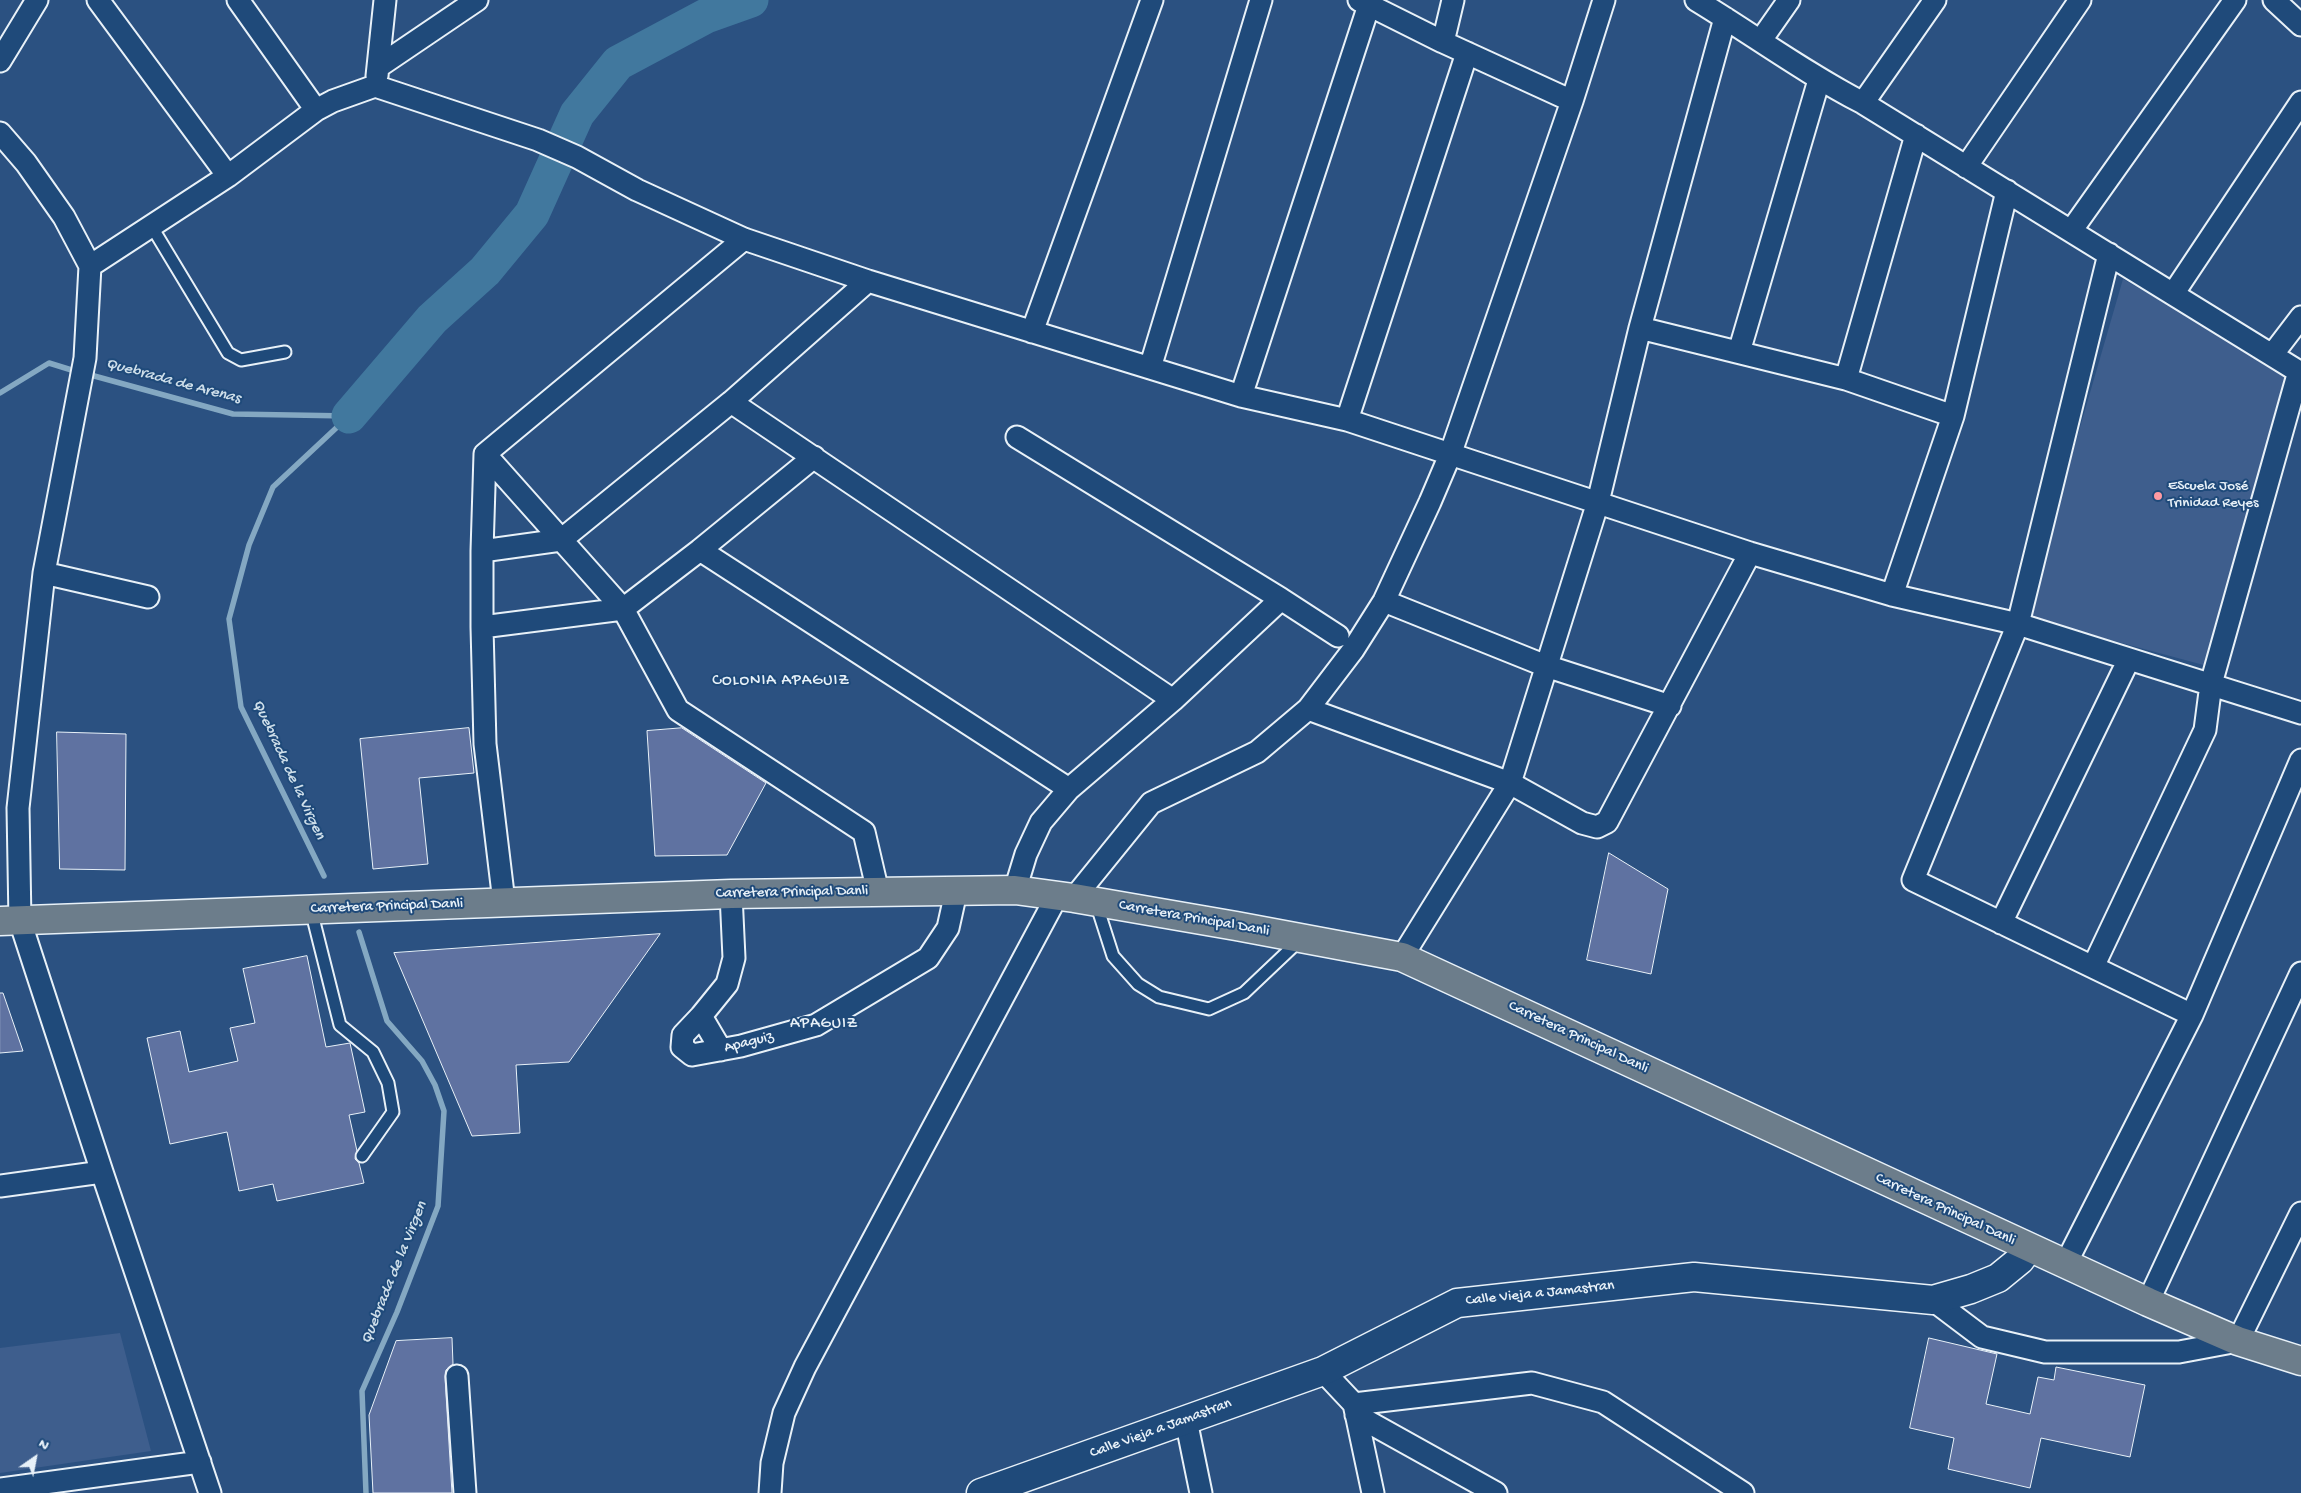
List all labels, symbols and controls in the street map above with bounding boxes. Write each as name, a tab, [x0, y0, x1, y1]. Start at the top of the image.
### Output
water label: Quebrada de Arenas	[104, 355, 242, 409]
place label: EScuela José Trinidad Reyes	[2168, 478, 2258, 513]
marker: EScuela José Trinidad Reyes	[2152, 490, 2164, 502]
district label: COLONIA APAGUIZ	[710, 672, 852, 692]
water label: Quebrada de la Virgen	[247, 697, 329, 843]
street label: Carretera Principal Danli	[716, 883, 868, 903]
street label: Carretera Principal Danli	[310, 895, 464, 919]
street label: Carretera Principal Danli	[1117, 897, 1271, 941]
street label: Carretera Principal Danli	[1505, 998, 1651, 1078]
district label: APAGUIZ	[789, 1015, 859, 1035]
street label: Apaguiz	[723, 1028, 775, 1058]
street label: Carretera Principal Danli	[1872, 1170, 2018, 1250]
water label: Quebrada de la Virgen	[358, 1199, 432, 1347]
street label: Calle Vieja a Jamastran	[1465, 1277, 1615, 1311]
street label: Calle Vieja a Jamastran	[1088, 1395, 1234, 1463]
north arrow	[10, 1433, 60, 1483]
text: N	[35, 1435, 52, 1455]

